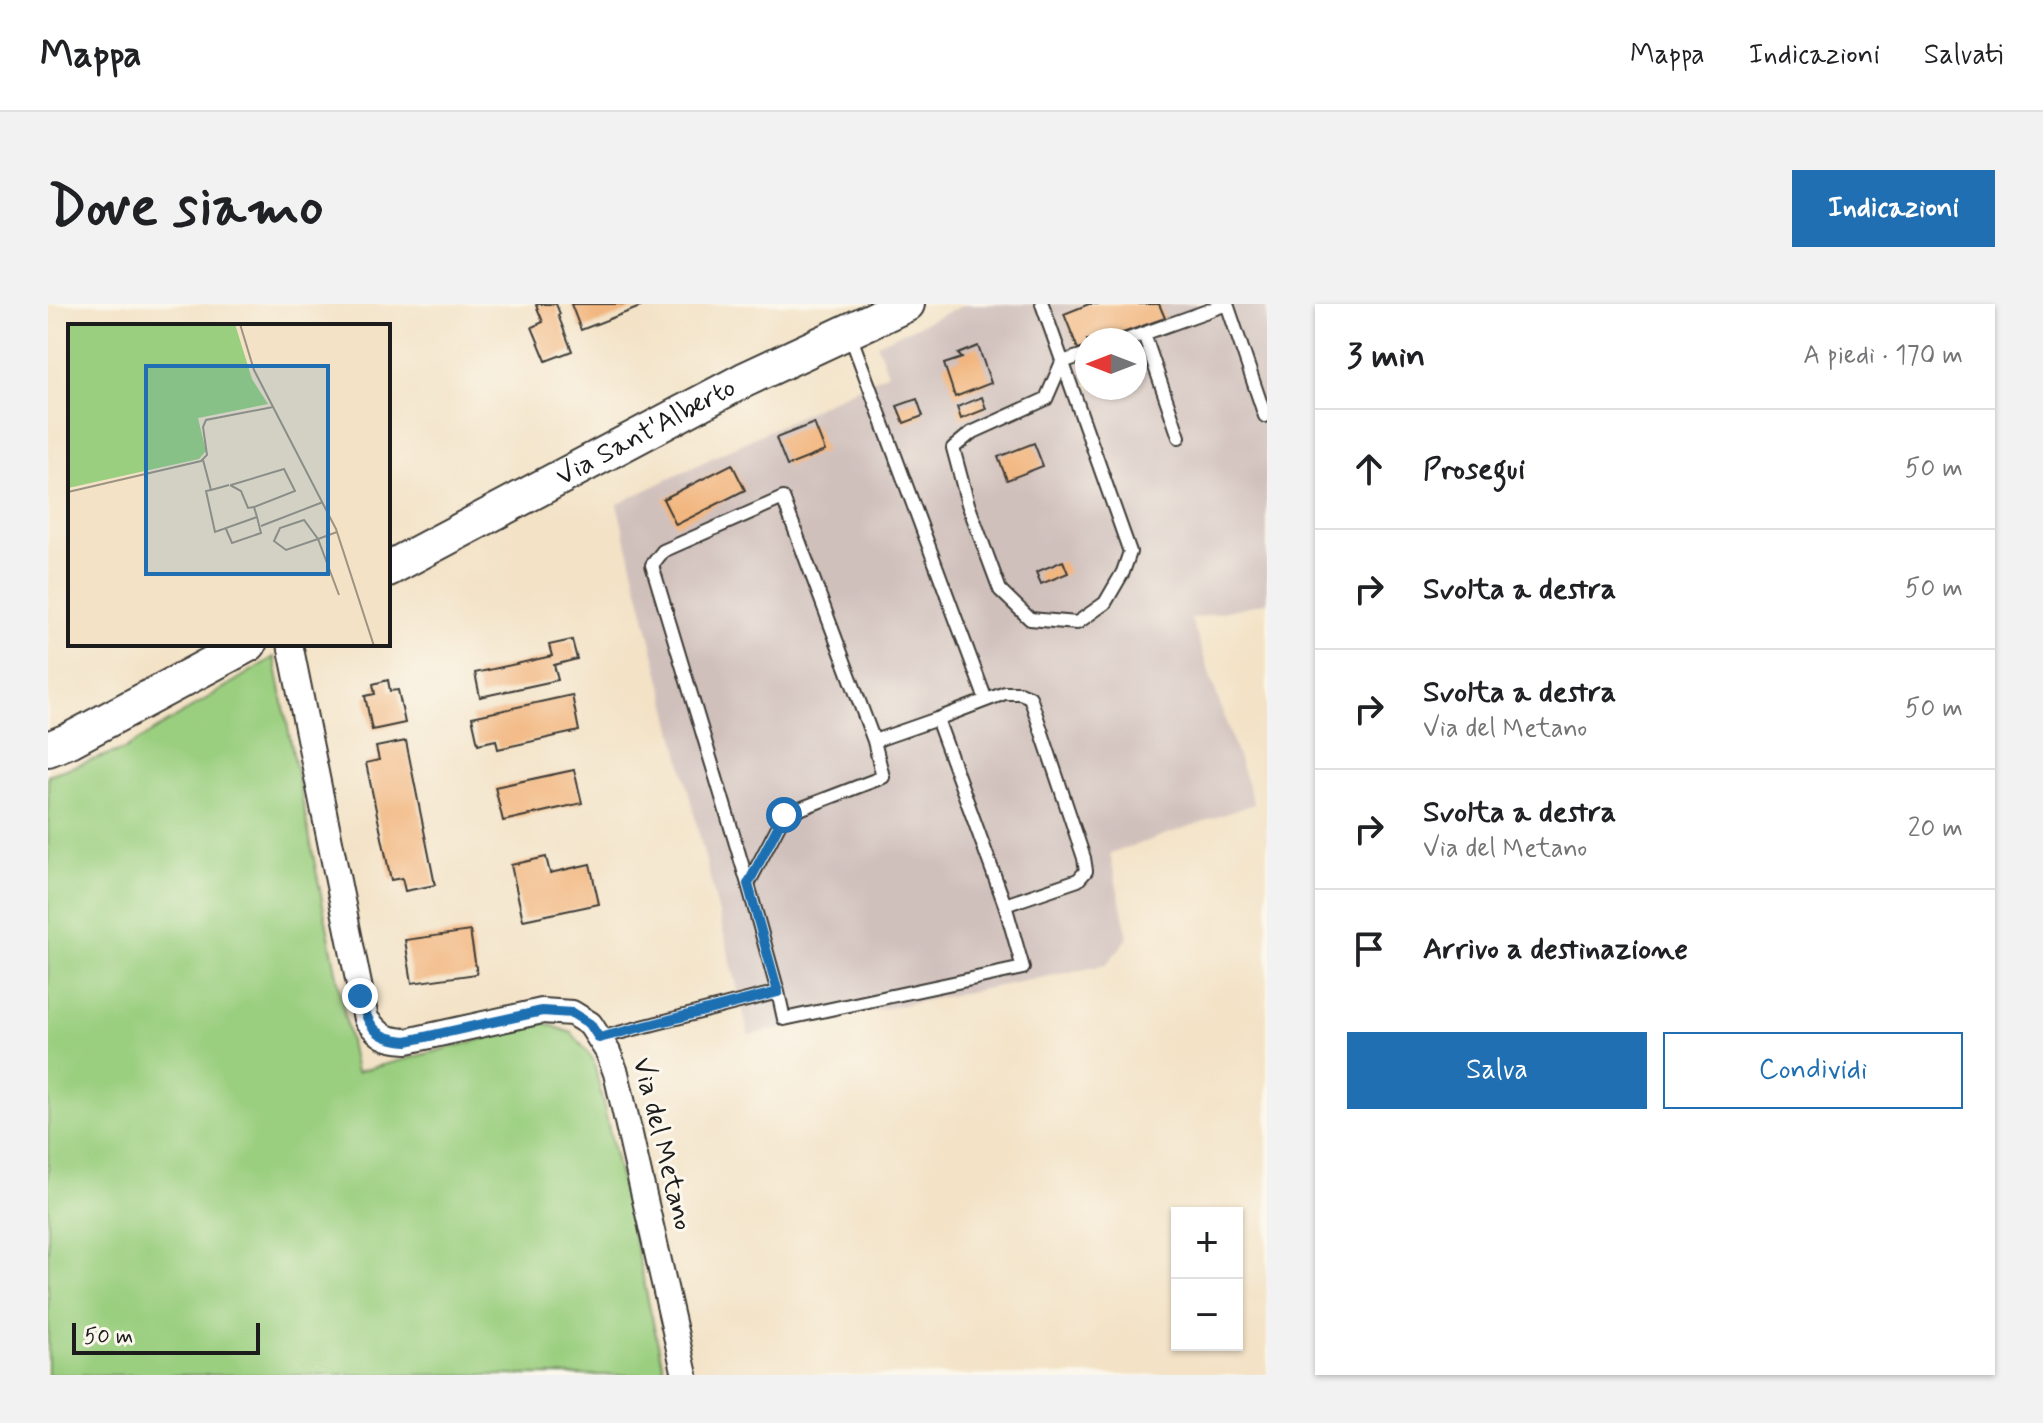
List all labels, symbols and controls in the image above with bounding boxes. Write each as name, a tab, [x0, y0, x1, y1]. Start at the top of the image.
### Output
text: Mappa	[40, 31, 142, 80]
text: Mappa	[1630, 37, 1705, 74]
text: Indicazioni	[1749, 37, 1880, 74]
text: Salvati	[1924, 37, 2003, 74]
button: Indicazioni	[1792, 170, 1995, 247]
text: Dove siamo	[48, 172, 323, 245]
inset map	[68, 324, 390, 646]
north arrow	[1075, 328, 1147, 400]
text: 3 min	[1347, 334, 1425, 379]
text: A piedi · 170 m	[1803, 339, 1963, 373]
street label: Via Sant'Alberto	[550, 369, 742, 495]
icon: ahead	[1347, 447, 1391, 491]
text: Prosegui	[1423, 450, 1525, 489]
text: 50 m	[1905, 452, 1963, 486]
icon: right	[1347, 567, 1391, 611]
text: Svolta a destra	[1423, 570, 1616, 609]
text: 50 m	[1905, 572, 1963, 606]
text: Svolta a destra	[1423, 673, 1616, 712]
icon: right	[1347, 687, 1391, 731]
text: 50 m	[1905, 692, 1963, 726]
text: Via del Metano	[1423, 712, 1587, 746]
text: Svolta a destra	[1423, 793, 1616, 832]
route start	[766, 797, 802, 833]
icon: right	[1347, 807, 1391, 851]
text: 20 m	[1908, 812, 1963, 846]
text: Via del Metano	[1423, 832, 1587, 866]
icon: arrive	[1347, 927, 1391, 971]
text: Arrivo a destinazione	[1423, 930, 1688, 969]
route end	[342, 978, 378, 1014]
button: Salva	[1347, 1032, 1647, 1109]
button: Condividi	[1663, 1032, 1963, 1109]
street label: Via del Metano	[623, 1054, 701, 1234]
map controls	[1171, 1207, 1243, 1351]
button: +	[1171, 1207, 1243, 1279]
button: −	[1171, 1279, 1243, 1351]
scale bar	[72, 1319, 260, 1355]
text: 50 m	[84, 1323, 133, 1351]

